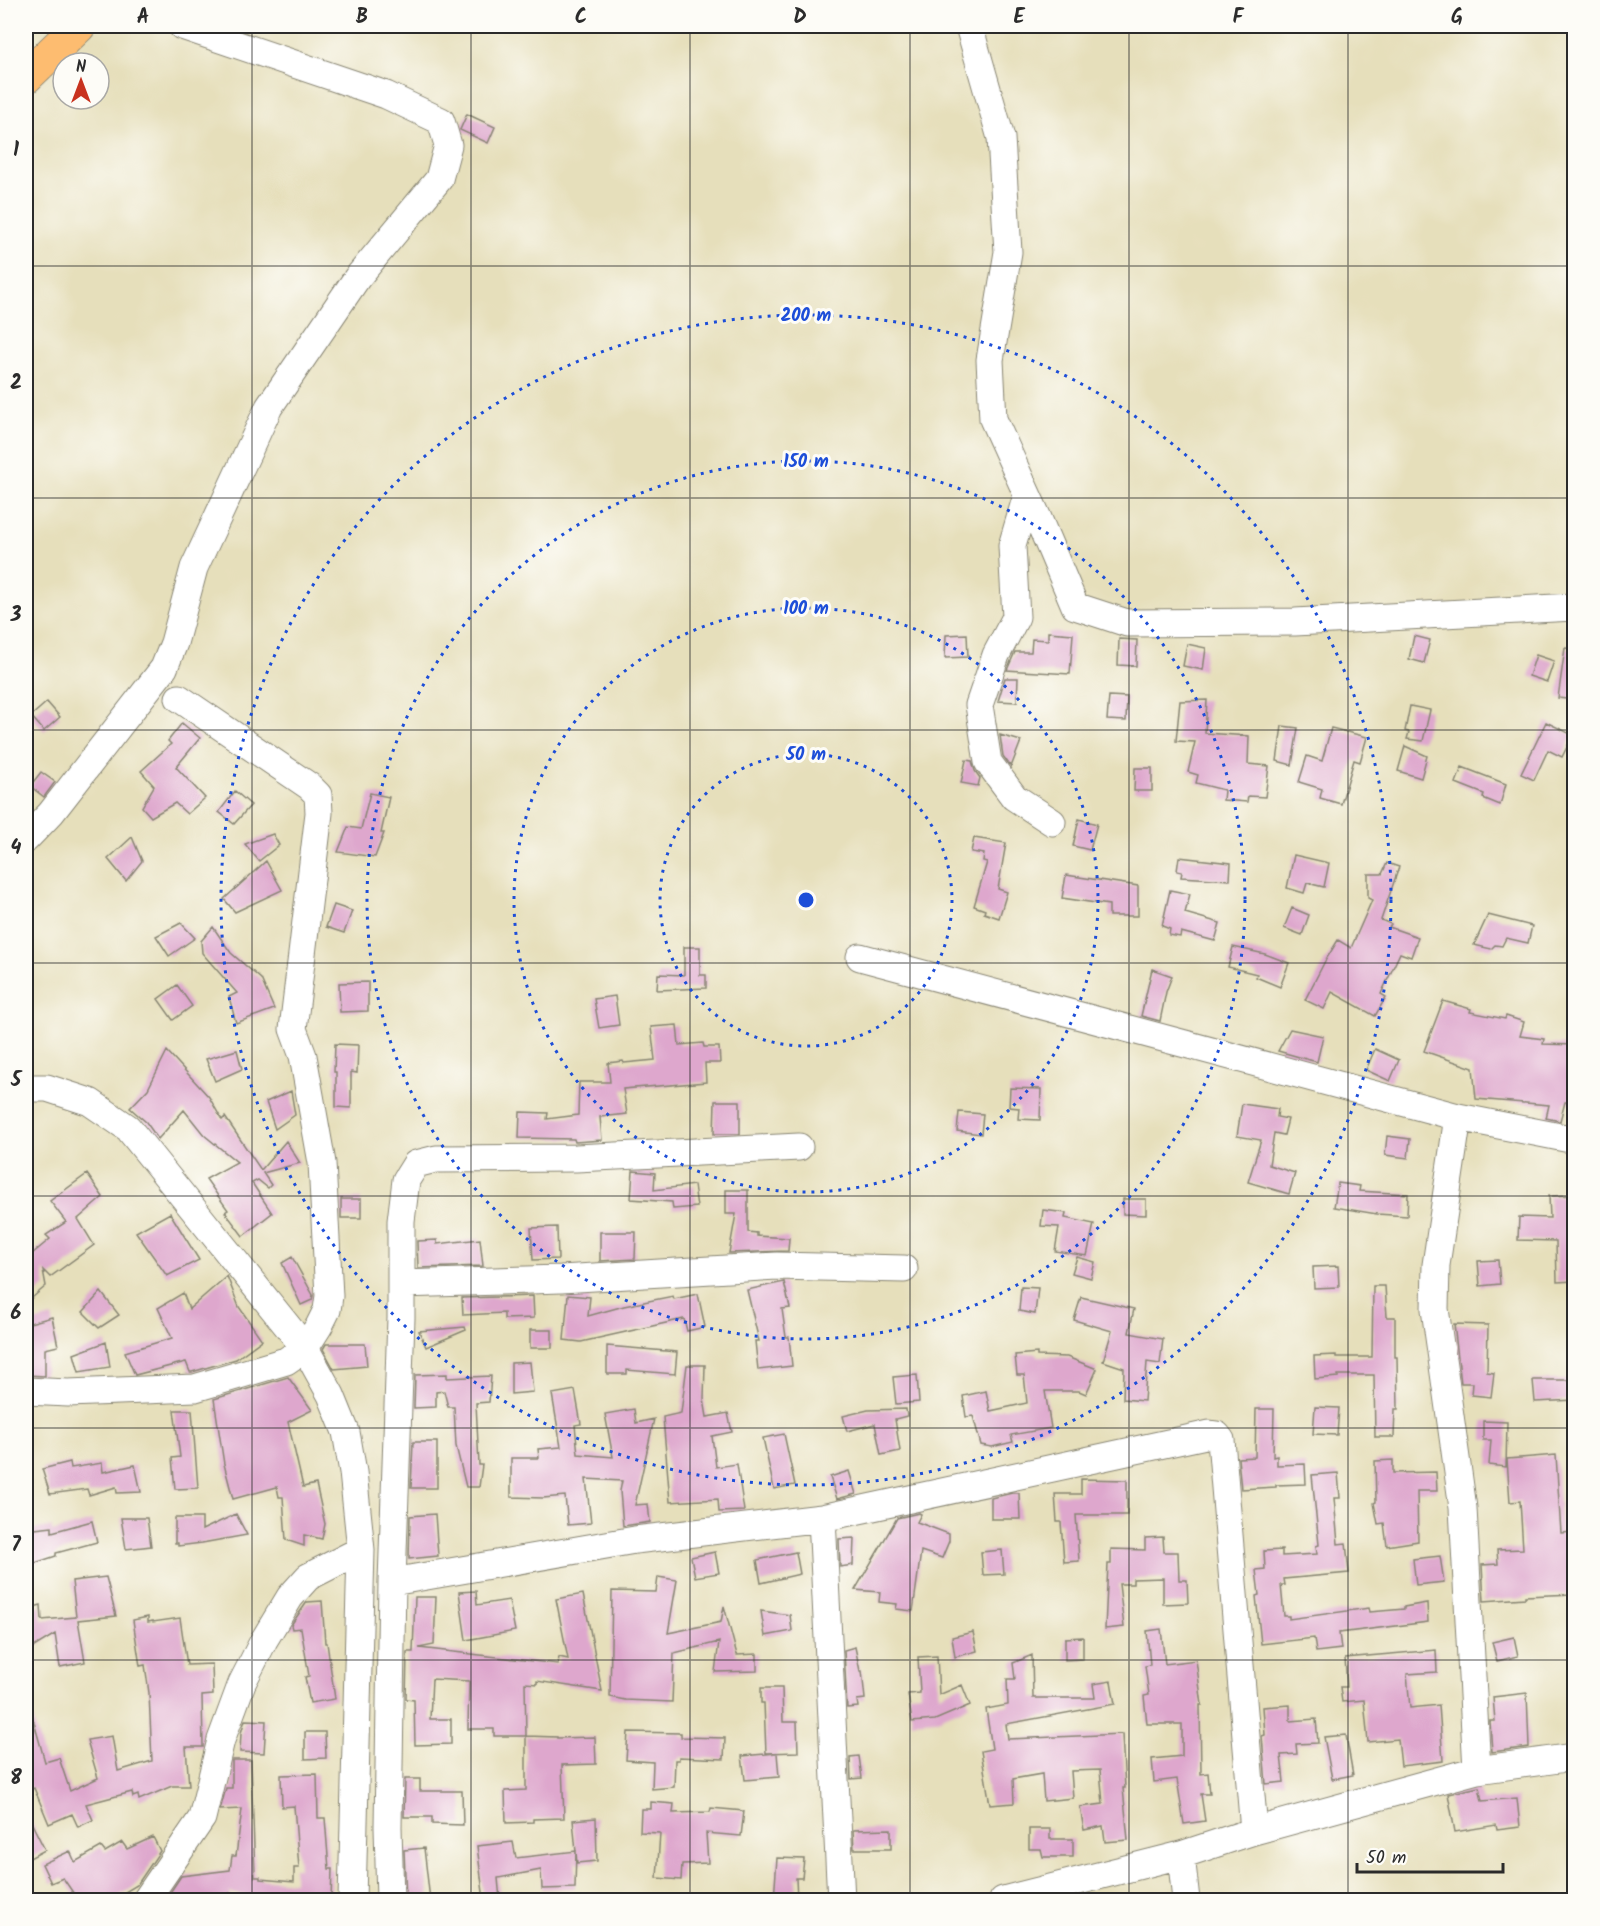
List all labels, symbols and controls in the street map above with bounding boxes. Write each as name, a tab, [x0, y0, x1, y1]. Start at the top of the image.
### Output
text: A	[137, 2, 149, 34]
text: B	[356, 2, 368, 34]
text: C	[575, 2, 587, 34]
text: D	[793, 2, 807, 34]
text: E	[1013, 2, 1025, 34]
text: F	[1233, 2, 1245, 34]
text: G	[1451, 2, 1463, 34]
north arrow	[51, 51, 111, 111]
text: N	[76, 55, 86, 80]
text: 1	[13, 135, 19, 167]
text: 200 m	[781, 302, 832, 331]
text: 2	[10, 368, 22, 400]
text: 150 m	[783, 448, 829, 477]
text: 100 m	[783, 595, 829, 624]
text: 3	[10, 600, 22, 632]
text: 50 m	[785, 741, 826, 770]
text: 4	[11, 833, 22, 865]
centre of rings	[796, 890, 816, 910]
text: 5	[10, 1065, 23, 1097]
text: 6	[11, 1298, 22, 1330]
text: 7	[11, 1530, 21, 1562]
text: 8	[10, 1763, 22, 1795]
scale bar	[1357, 1836, 1502, 1874]
text: 50 m	[1366, 1844, 1406, 1873]

